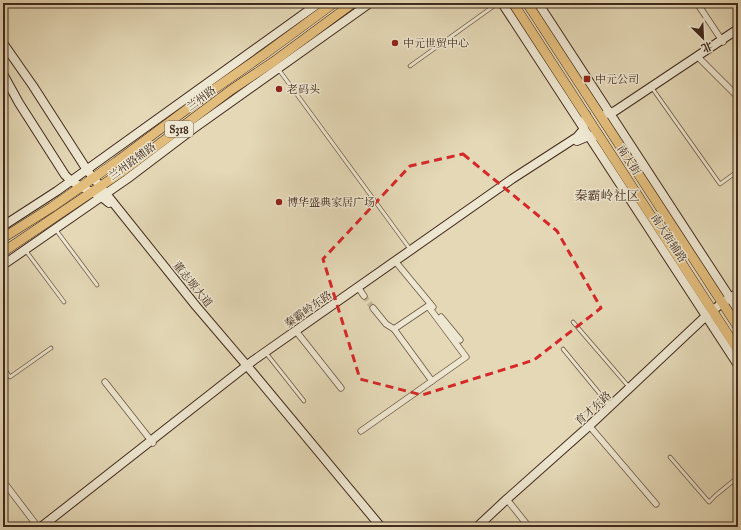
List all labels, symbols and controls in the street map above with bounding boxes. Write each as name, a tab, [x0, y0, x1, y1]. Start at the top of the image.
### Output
north arrow	[683, 18, 723, 58]
place label: 中元世贸中心	[403, 37, 469, 50]
marker: 中元世贸中心	[390, 38, 400, 48]
text: 北	[699, 39, 715, 55]
place label: 中元公司	[595, 73, 639, 86]
marker: 中元公司	[582, 74, 592, 84]
street label: 兰州路	[184, 83, 218, 113]
place label: 老码头	[287, 83, 320, 96]
marker: 老码头	[274, 84, 284, 94]
road number: S318	[165, 121, 193, 137]
street label: 兰州路辅路	[106, 140, 158, 183]
street label: 南大街	[614, 143, 643, 178]
district label: 秦霸岭社区	[574, 188, 640, 204]
place label: 博华盛典家居广场	[287, 196, 375, 209]
marker: 博华盛典家居广场	[274, 197, 284, 207]
street label: 南大街辅路	[648, 212, 689, 265]
street label: 董志塬大道	[170, 259, 215, 310]
street label: 秦霸岭东路	[282, 288, 335, 331]
street label: 育才东路	[573, 389, 614, 428]

